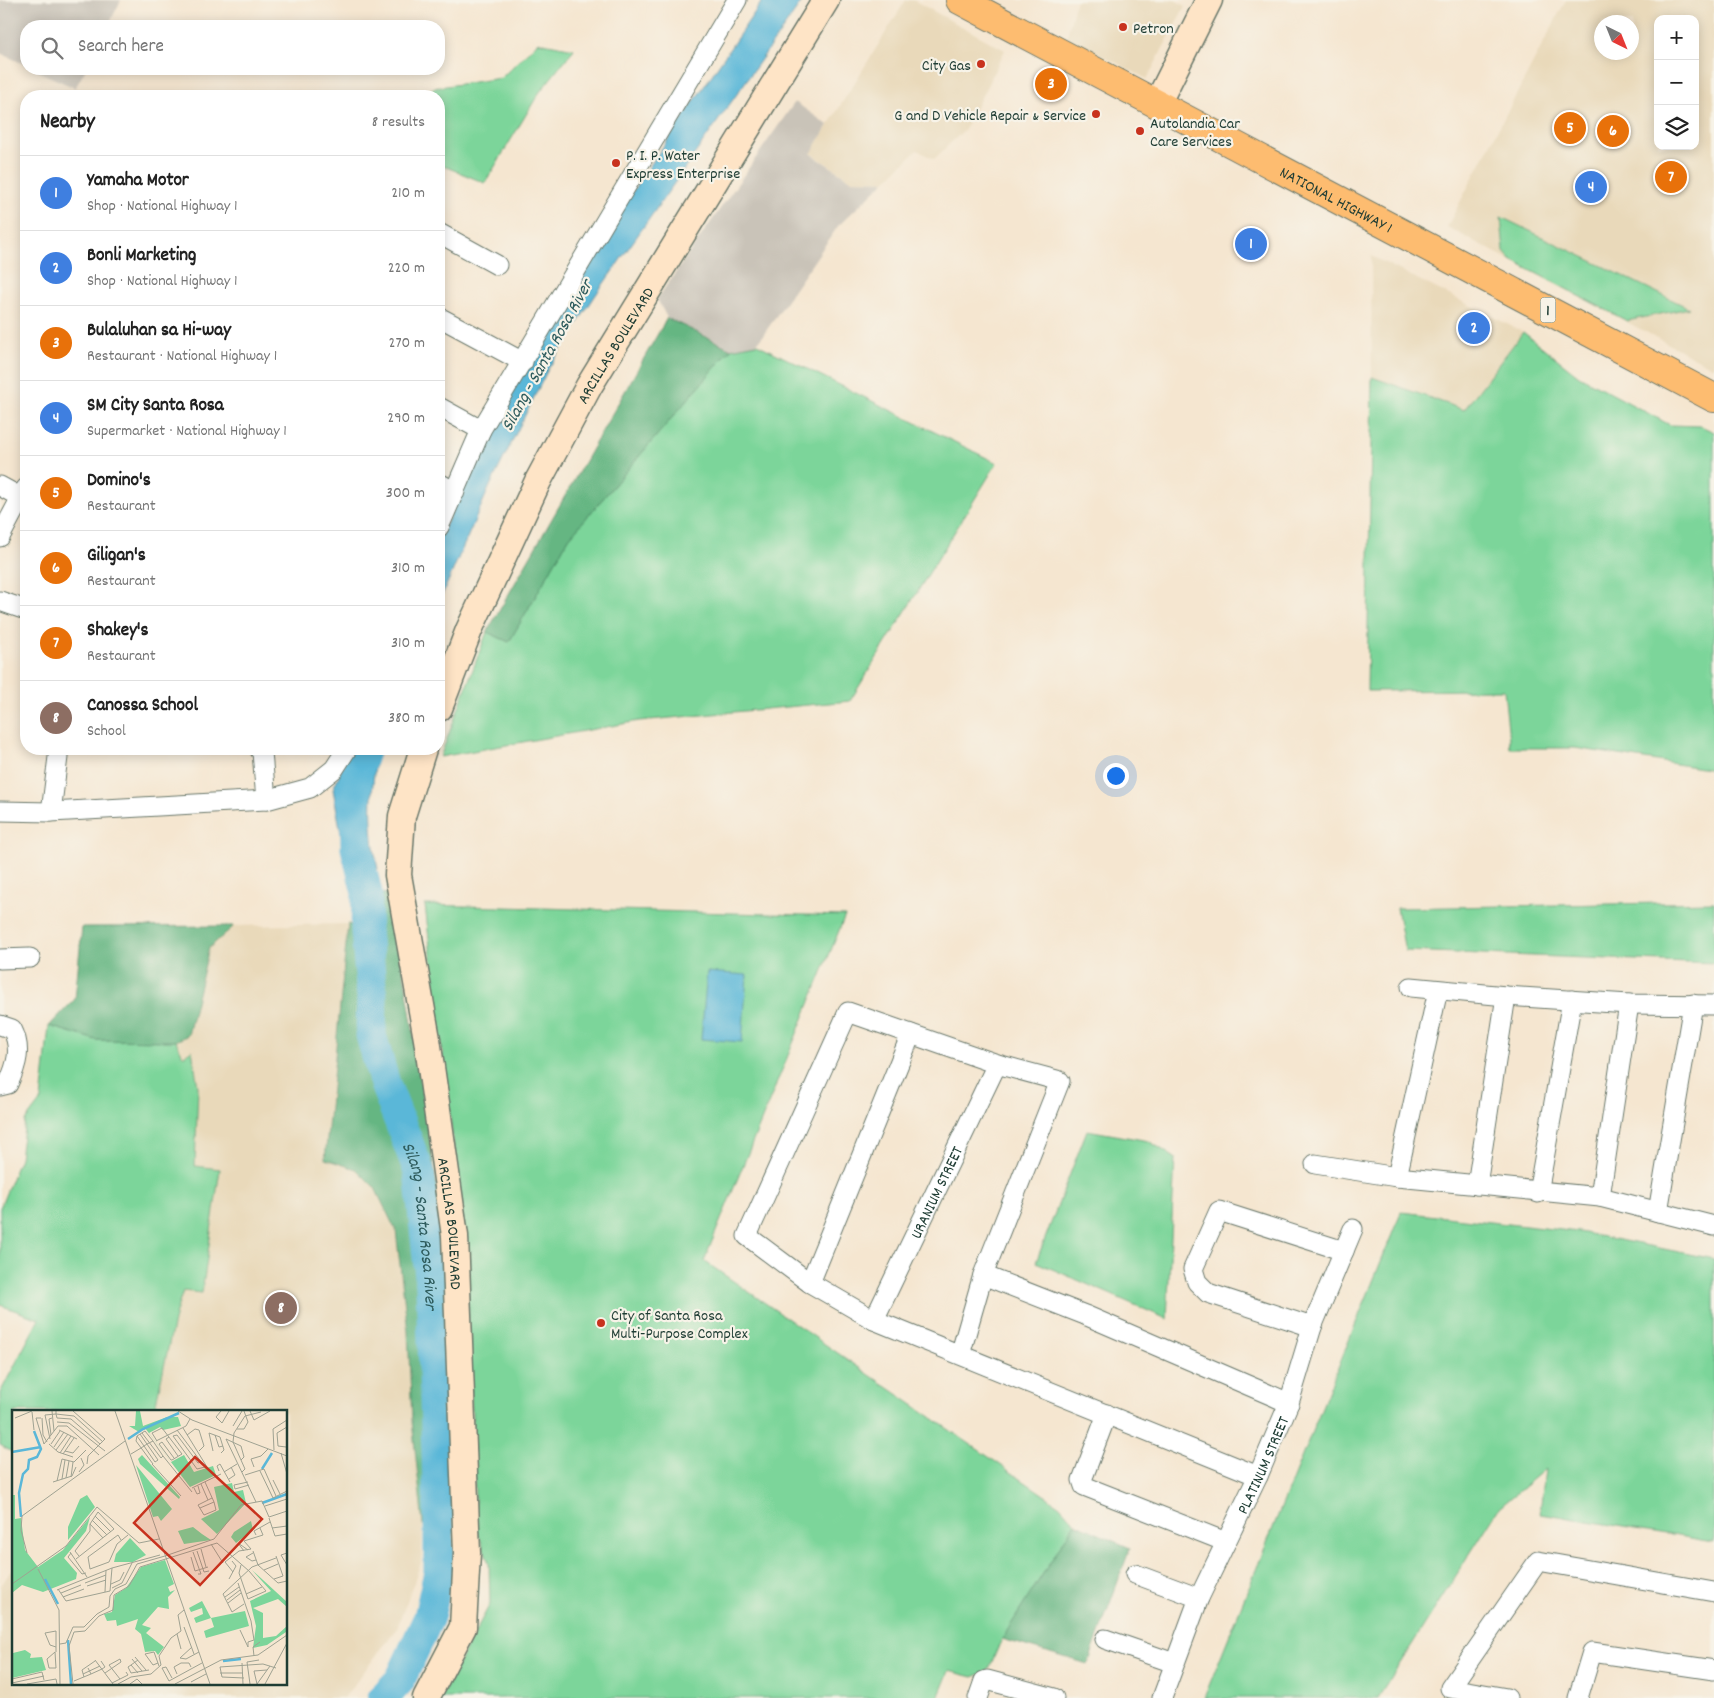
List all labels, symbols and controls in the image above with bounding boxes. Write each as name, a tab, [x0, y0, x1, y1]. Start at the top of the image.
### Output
north arrow	[1594, 15, 1639, 60]
map controls	[1654, 15, 1699, 150]
button: +	[1654, 15, 1699, 60]
place label: Petron	[1133, 18, 1174, 41]
search box	[20, 20, 445, 75]
marker: Petron	[1117, 21, 1129, 33]
icon: search	[38, 34, 66, 62]
text: Search here	[78, 34, 164, 61]
place label: City Gas	[922, 55, 971, 78]
marker: City Gas	[975, 58, 987, 70]
button: −	[1654, 60, 1699, 105]
pin: 3	[1035, 65, 1067, 103]
place label: G and D Vehicle Repair & Service	[894, 105, 1086, 128]
button: layers	[1654, 105, 1699, 150]
text: Nearby	[40, 108, 95, 138]
marker: G and D Vehicle Repair & Service	[1090, 108, 1102, 120]
pin: 5	[1554, 109, 1586, 147]
text: 8 results	[372, 111, 425, 134]
pin: 6	[1597, 112, 1629, 150]
place label: Autolandia Car Care Services	[1150, 113, 1240, 154]
marker: Autolandia Car Care Services	[1134, 125, 1146, 137]
place label: P. I. P. Water Express Enterprise	[626, 145, 740, 186]
marker: P. I. P. Water Express Enterprise	[610, 157, 622, 169]
pin: 7	[1655, 158, 1687, 196]
street label: NATIONAL HIGHWAY 1	[1275, 162, 1396, 240]
text: Yamaha Motor	[87, 168, 189, 195]
pin: 4	[1575, 168, 1607, 206]
text: 1	[54, 182, 58, 205]
text: 210 m	[391, 182, 425, 205]
text: Shop · National Highway 1	[87, 195, 238, 218]
pin: 1	[1235, 225, 1267, 263]
text: Bonli Marketing	[87, 243, 196, 270]
text: 2	[53, 257, 60, 280]
text: 220 m	[388, 257, 425, 280]
text: Shop · National Highway 1	[87, 270, 238, 293]
water label: Silang - Santa Rosa River	[496, 274, 601, 436]
street label: ARCILLAS BOULEVARD	[573, 283, 661, 408]
road number: 1	[1540, 298, 1556, 322]
pin: 2	[1458, 309, 1490, 347]
text: Bulaluhan sa Hi-way	[87, 318, 231, 345]
text: 3	[52, 332, 60, 355]
text: 270 m	[389, 332, 425, 355]
text: Restaurant · National Highway 1	[87, 345, 277, 368]
text: SM City Santa Rosa	[87, 393, 224, 420]
text: 4	[53, 407, 59, 430]
text: 290 m	[387, 407, 425, 430]
text: Supermarket · National Highway 1	[87, 420, 287, 443]
text: Domino's	[87, 468, 151, 495]
text: 5	[52, 482, 60, 505]
text: 300 m	[386, 482, 425, 505]
text: Restaurant	[87, 495, 156, 518]
text: Giligan's	[87, 543, 146, 570]
text: 6	[52, 557, 60, 580]
text: 310 m	[391, 557, 425, 580]
text: Restaurant	[87, 570, 156, 593]
text: Shakey's	[87, 618, 149, 645]
text: 7	[53, 632, 59, 655]
text: 310 m	[391, 632, 425, 655]
text: Restaurant	[87, 645, 156, 668]
text: Canossa School	[87, 693, 198, 720]
text: 8	[53, 707, 59, 730]
text: 380 m	[388, 707, 425, 730]
text: School	[87, 720, 126, 743]
your location	[1103, 763, 1129, 789]
water label: Silang - Santa Rosa River	[394, 1139, 442, 1312]
street label: URANIUM STREET	[906, 1142, 970, 1243]
street label: ARCILLAS BOULEVARD	[430, 1156, 466, 1290]
pin: 8	[265, 1289, 297, 1327]
place label: City of Santa Rosa Multi-Purpose Complex	[611, 1305, 748, 1346]
marker: City of Santa Rosa Multi-Purpose Complex	[595, 1317, 607, 1329]
inset map	[12, 1410, 288, 1686]
street label: PLATINUM STREET	[1232, 1413, 1296, 1519]

